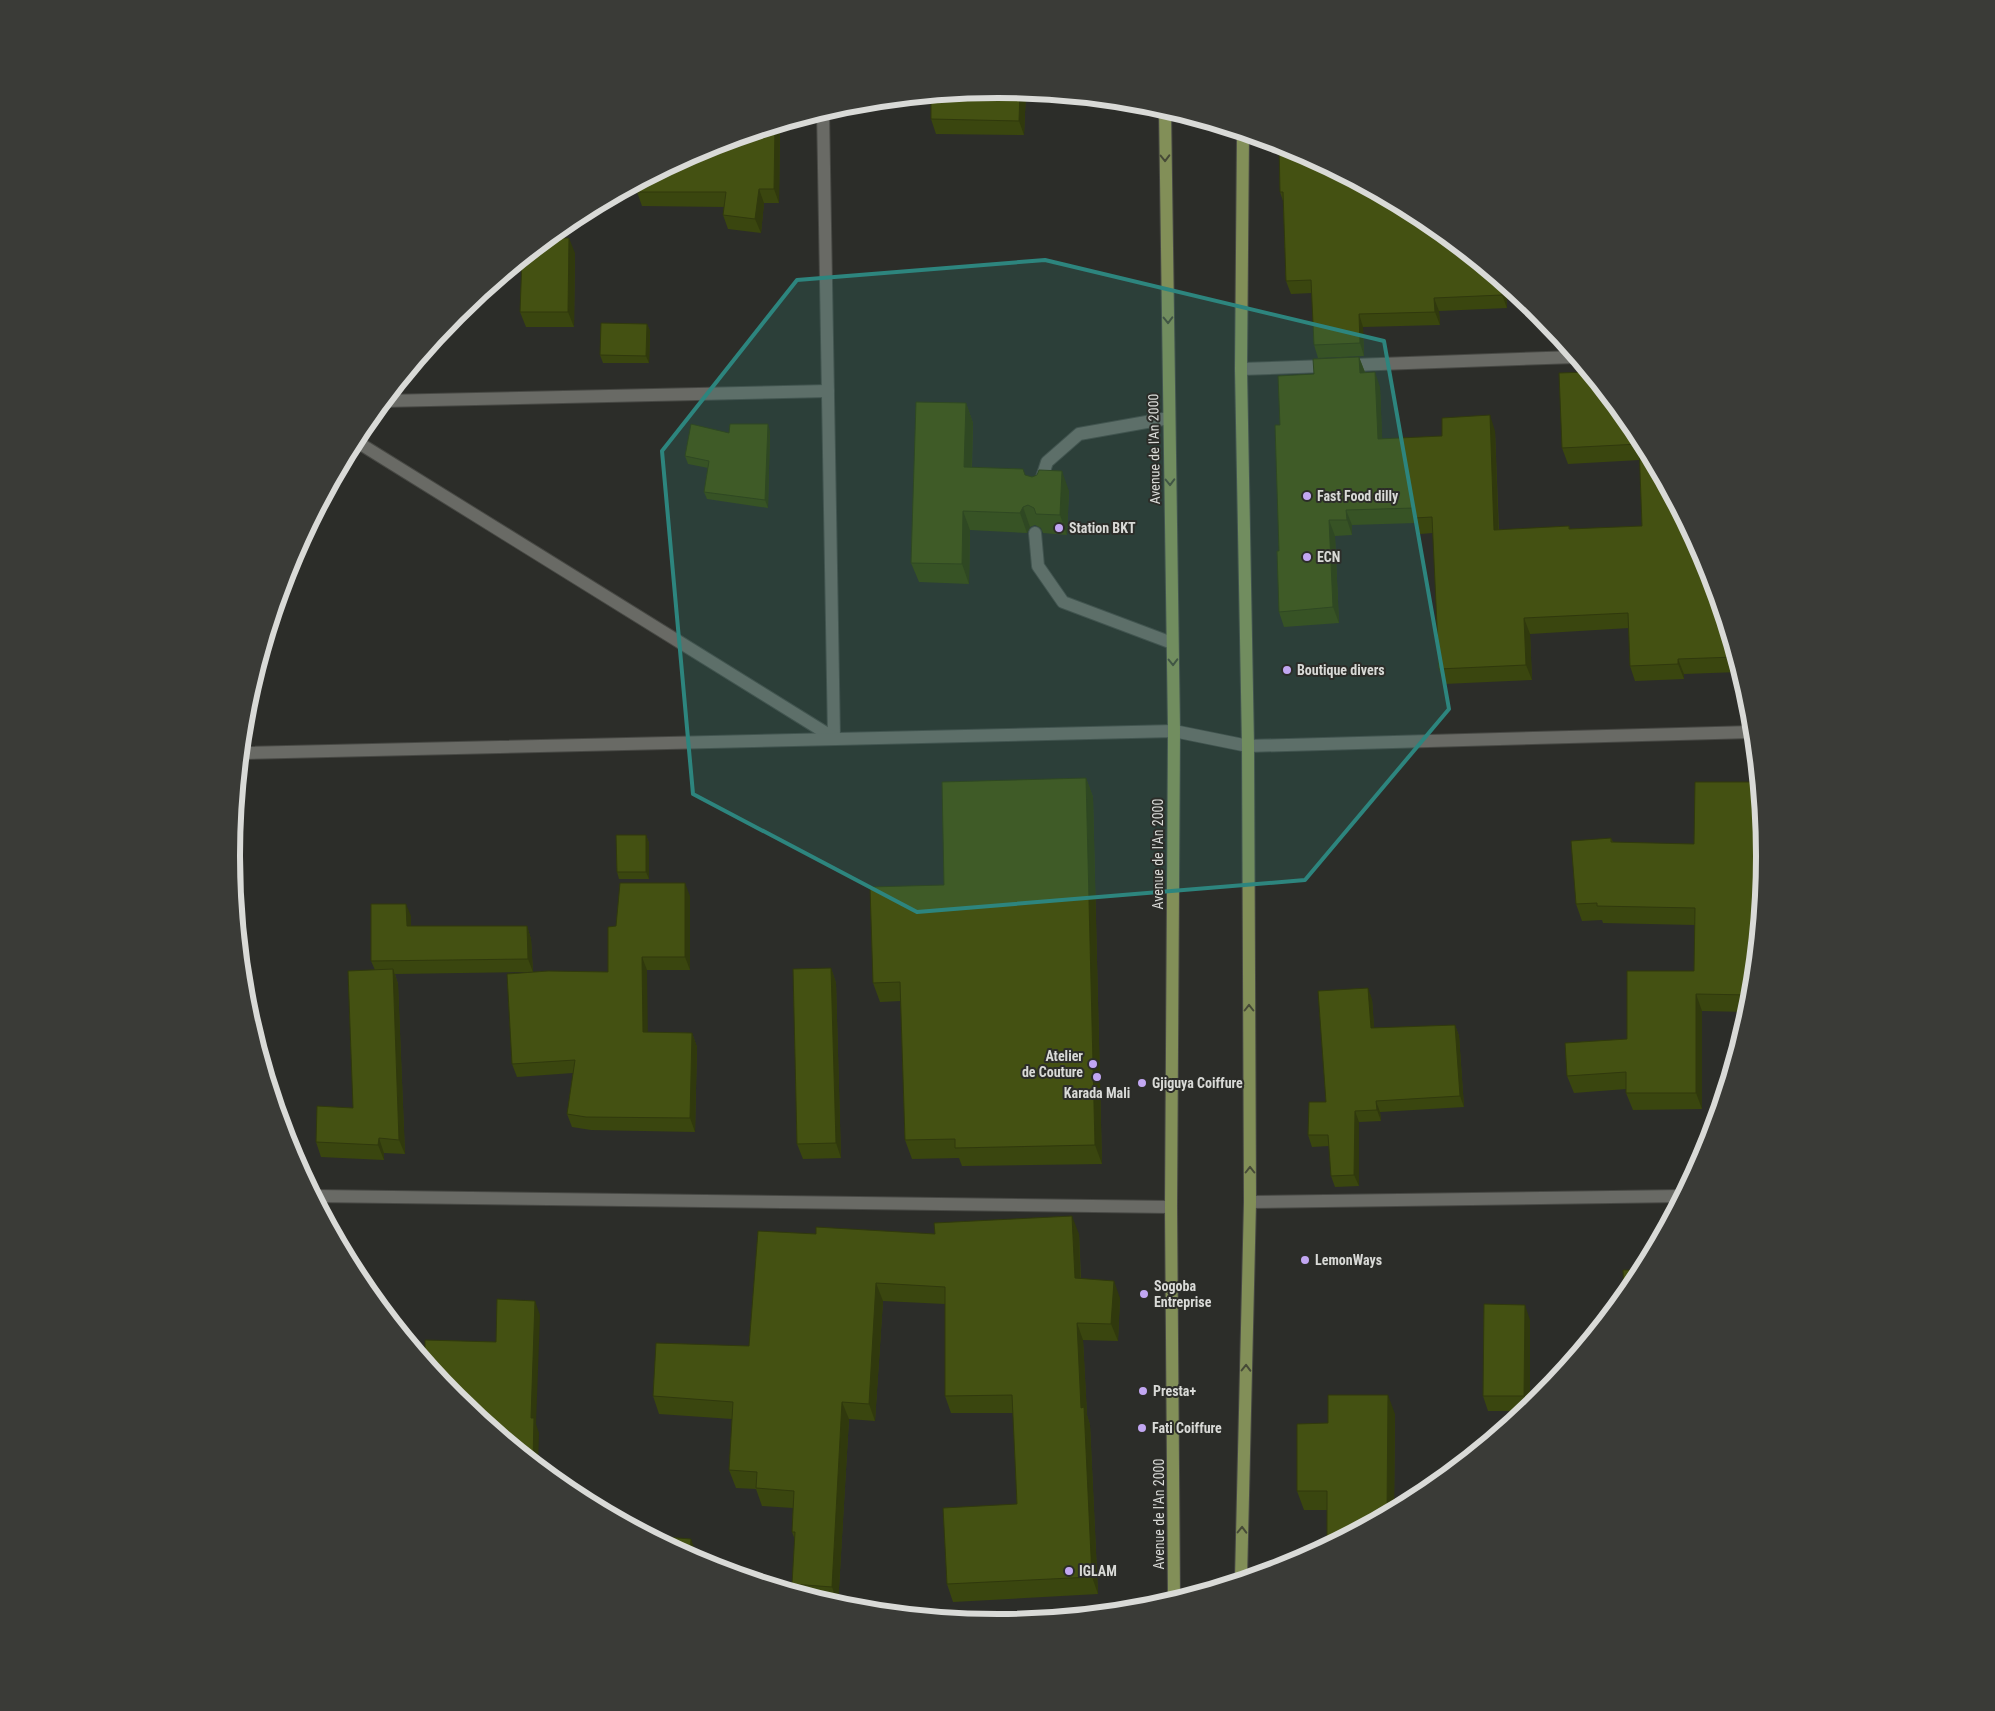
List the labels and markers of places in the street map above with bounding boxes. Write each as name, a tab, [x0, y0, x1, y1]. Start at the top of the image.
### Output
place label: Fast Food dilly	[1317, 488, 1399, 504]
marker: Fast Food dilly	[1301, 490, 1313, 502]
place label: Station BKT	[1069, 520, 1136, 536]
marker: Station BKT	[1053, 522, 1065, 534]
place label: ECN	[1317, 549, 1340, 565]
marker: ECN	[1301, 551, 1313, 563]
place label: Boutique divers	[1297, 662, 1385, 678]
marker: Boutique divers	[1281, 664, 1293, 676]
place label: Atelier de Couture	[1022, 1048, 1083, 1080]
marker: Atelier de Couture	[1087, 1058, 1099, 1070]
marker: Karada Mali	[1091, 1071, 1103, 1083]
place label: Gjiguya Coiffure	[1152, 1075, 1243, 1091]
marker: Gjiguya Coiffure	[1136, 1077, 1148, 1089]
place label: Karada Mali	[1064, 1085, 1130, 1101]
place label: LemonWays	[1315, 1252, 1382, 1268]
marker: LemonWays	[1299, 1254, 1311, 1266]
place label: Sogoba Entreprise	[1154, 1278, 1212, 1310]
marker: Sogoba Entreprise	[1138, 1288, 1150, 1300]
place label: Presta+	[1153, 1383, 1196, 1399]
marker: Presta+	[1137, 1385, 1149, 1397]
place label: Fati Coiffure	[1152, 1420, 1222, 1436]
marker: Fati Coiffure	[1136, 1422, 1148, 1434]
place label: IGLAM	[1079, 1563, 1117, 1579]
marker: IGLAM	[1063, 1565, 1075, 1577]

